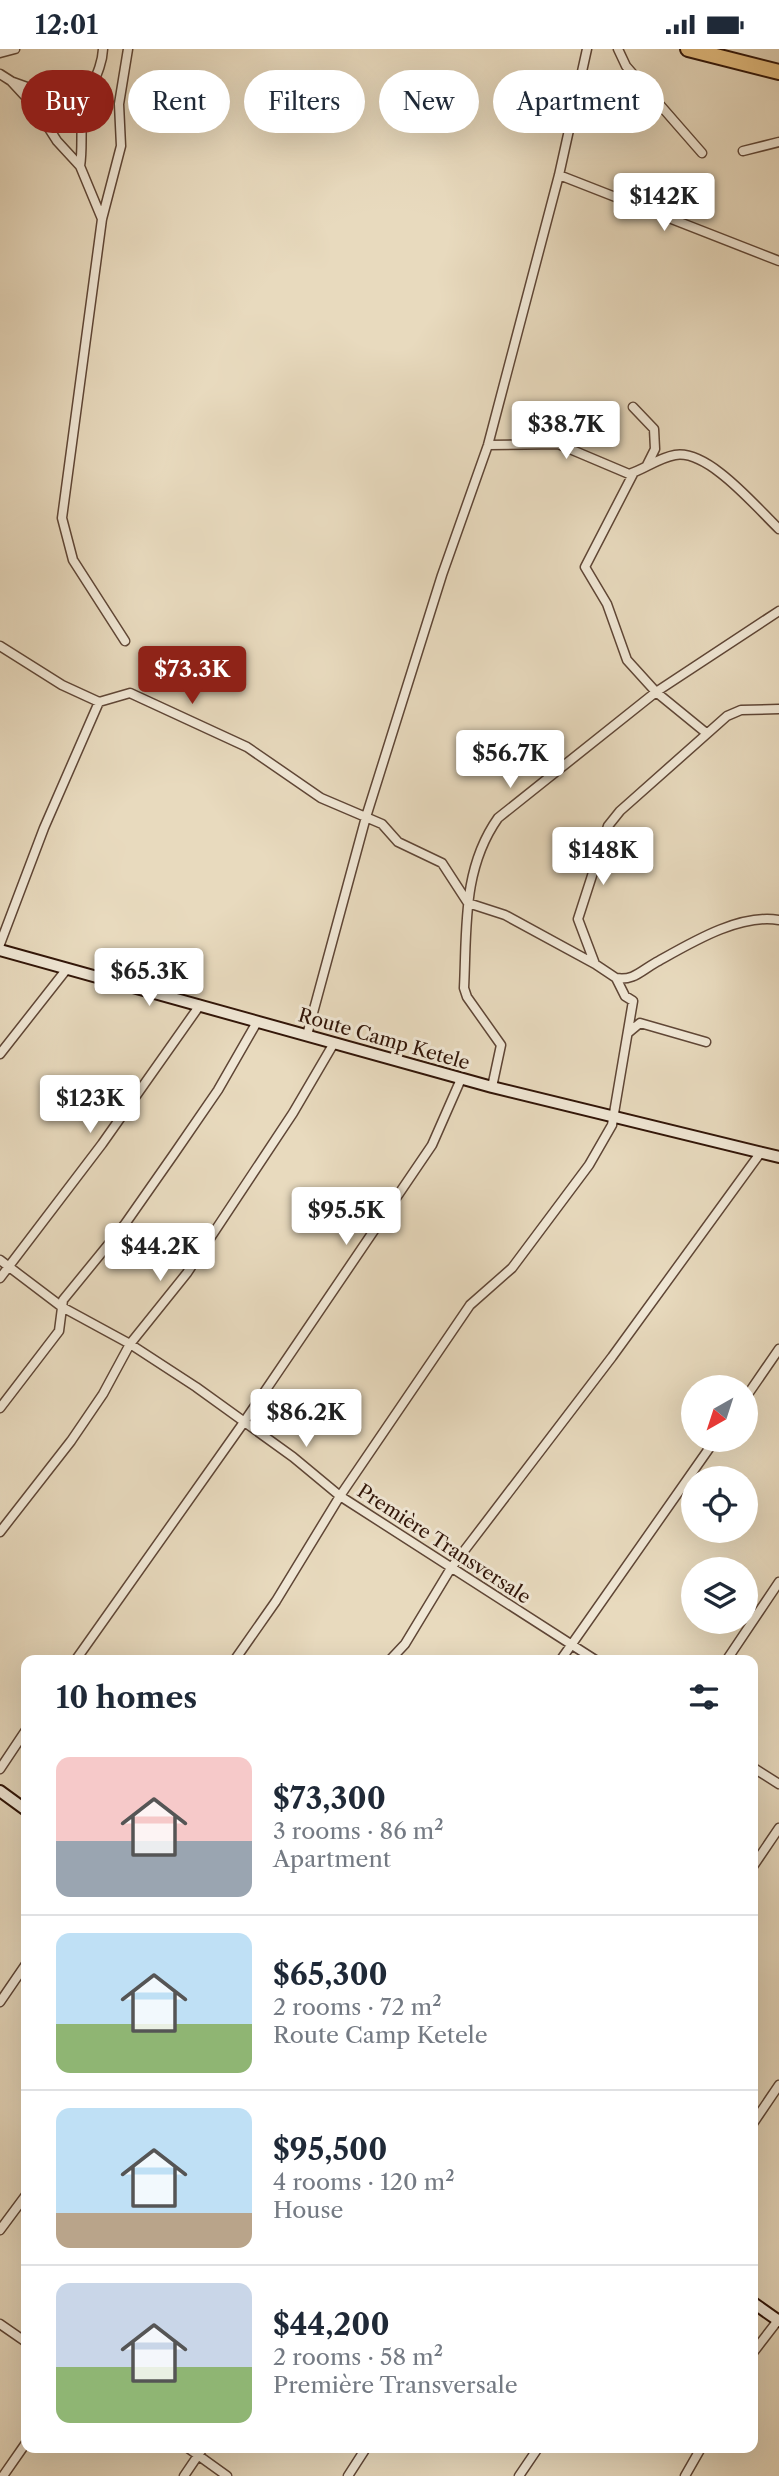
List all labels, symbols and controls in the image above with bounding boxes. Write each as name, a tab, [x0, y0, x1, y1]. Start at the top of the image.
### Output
text: 12:01	[35, 9, 98, 41]
chip: Buy	[21, 70, 114, 133]
chip: Rent	[128, 70, 230, 133]
chip: Filters	[244, 70, 365, 133]
chip: New	[379, 70, 479, 133]
chip: Apartment	[493, 70, 664, 133]
pin: $142K	[615, 173, 713, 233]
text: $142K	[630, 182, 698, 210]
pin: $38.7K	[509, 401, 623, 461]
text: $38.7K	[528, 410, 604, 438]
pin: $73.3K	[135, 647, 249, 706]
text: $73.3K	[154, 655, 230, 683]
pin: $56.7K	[453, 731, 567, 790]
text: $56.7K	[472, 739, 548, 767]
pin: $148K	[554, 827, 652, 887]
text: $148K	[568, 836, 638, 864]
pin: $65.3K	[92, 949, 206, 1008]
text: $65.3K	[110, 957, 188, 985]
street label: Route Camp Ketele	[296, 1004, 472, 1074]
pin: $123K	[41, 1075, 139, 1135]
text: $123K	[56, 1084, 124, 1112]
pin: $95.5K	[289, 1187, 403, 1247]
text: $95.5K	[308, 1196, 384, 1224]
pin: $44.2K	[103, 1223, 217, 1283]
text: $44.2K	[121, 1232, 199, 1260]
north arrow	[681, 1375, 758, 1453]
map controls	[681, 1375, 758, 1634]
pin: $86.2K	[249, 1389, 363, 1449]
text: $86.2K	[266, 1398, 346, 1426]
button: locate	[681, 1466, 758, 1543]
street label: Première Transversale	[353, 1479, 535, 1609]
button: layers	[681, 1557, 758, 1634]
icon: filters	[685, 1678, 723, 1716]
text: 10 homes	[56, 1679, 197, 1716]
text: $73,300	[273, 1780, 386, 1817]
icon: home	[112, 1785, 196, 1869]
text: 3 rooms · 86 m²	[273, 1817, 444, 1845]
text: Apartment	[273, 1845, 391, 1873]
text: $65,300	[273, 1956, 388, 1993]
icon: home	[112, 1961, 196, 2045]
text: 2 rooms · 72 m²	[273, 1993, 442, 2021]
text: Route Camp Ketele	[273, 2021, 488, 2049]
text: $95,500	[273, 2131, 387, 2168]
icon: home	[112, 2136, 196, 2220]
text: 4 rooms · 120 m²	[273, 2168, 455, 2196]
text: House	[273, 2196, 343, 2224]
text: $44,200	[273, 2306, 390, 2343]
icon: home	[112, 2311, 196, 2395]
text: 2 rooms · 58 m²	[273, 2343, 443, 2371]
text: Première Transversale	[273, 2371, 518, 2399]

